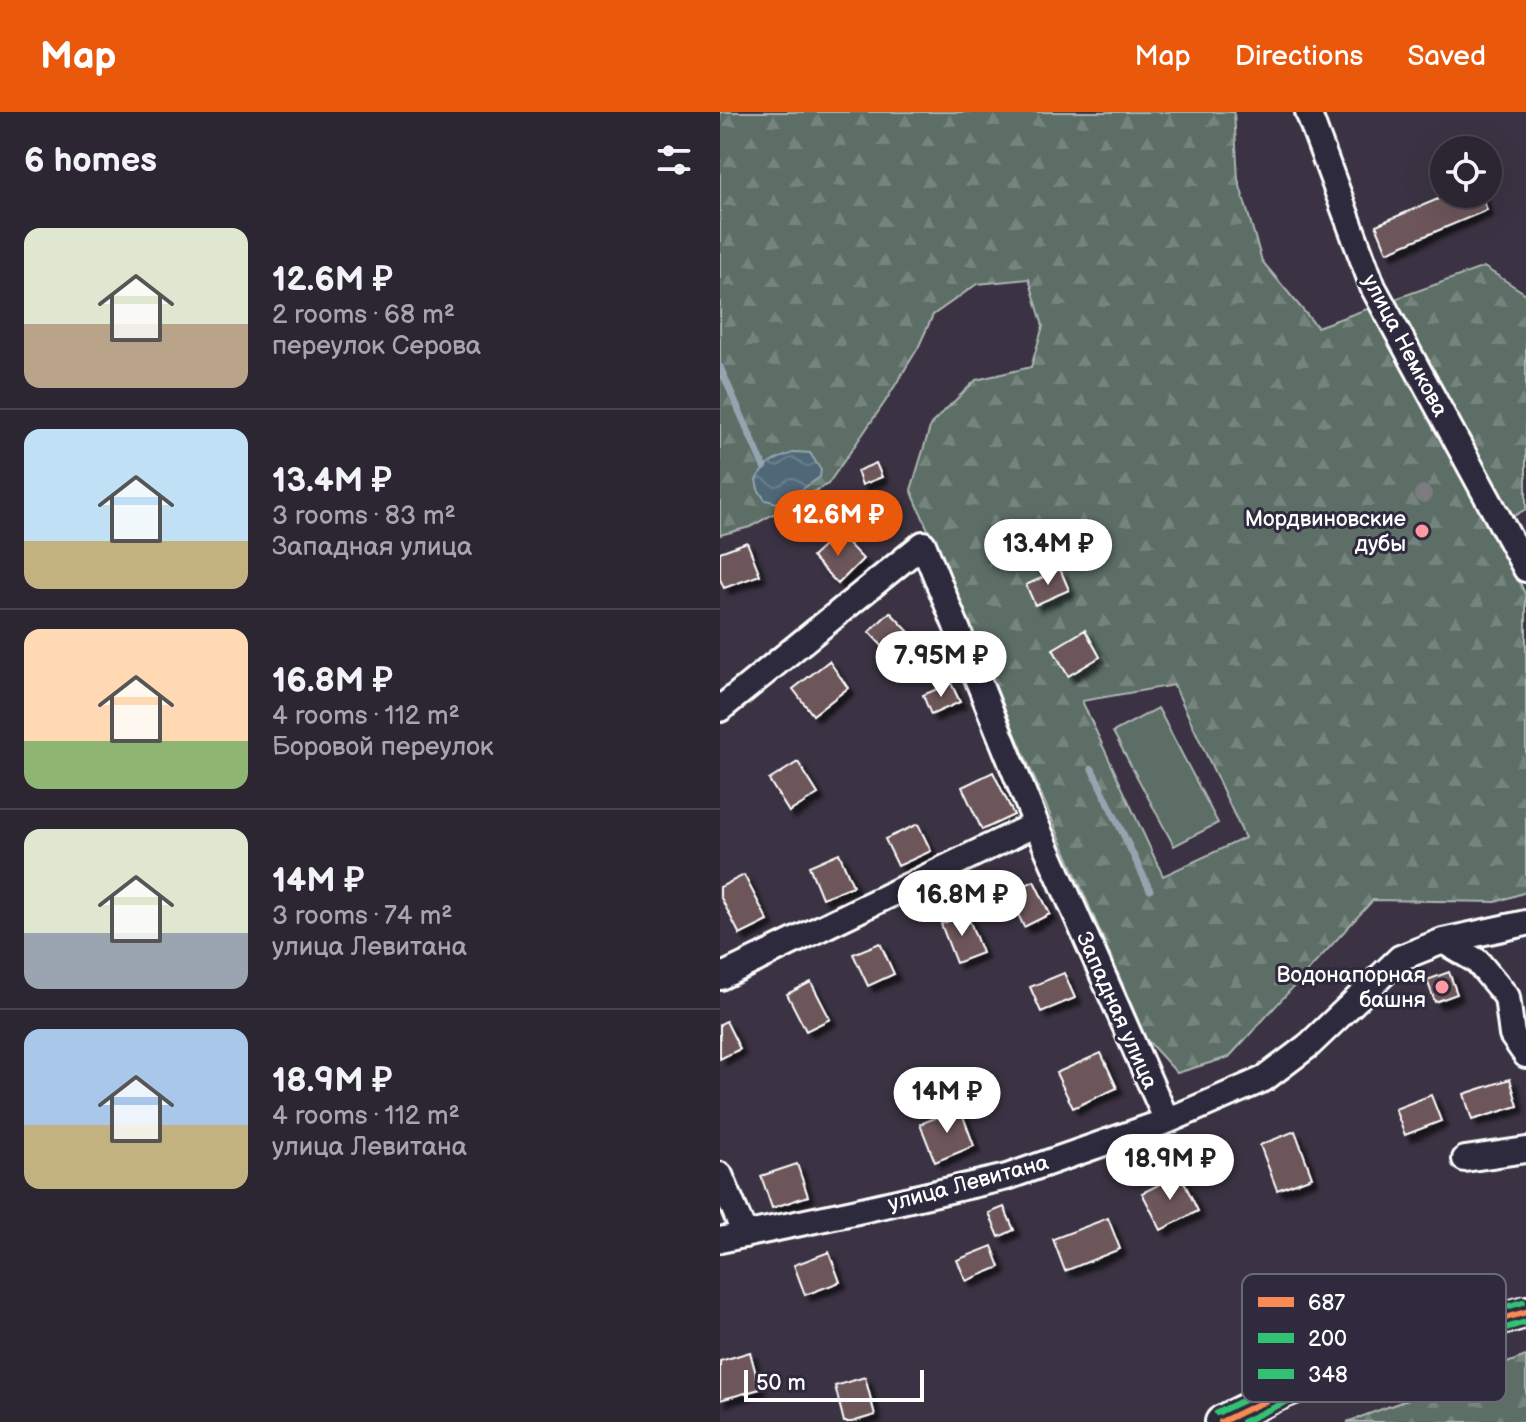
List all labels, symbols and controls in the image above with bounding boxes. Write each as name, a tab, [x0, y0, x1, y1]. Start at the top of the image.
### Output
text: Map	[40, 34, 116, 79]
text: Map	[1134, 40, 1191, 73]
text: Directions	[1235, 40, 1363, 73]
text: Saved	[1407, 40, 1486, 73]
map controls	[1430, 136, 1502, 208]
button: locate	[1430, 136, 1502, 208]
icon: filters	[652, 138, 696, 182]
text: 6 homes	[24, 140, 157, 181]
text: 12.6M ₽	[272, 259, 393, 300]
icon: home	[88, 260, 184, 356]
street label: улица Немкова	[1356, 270, 1454, 421]
text: 2 rooms · 68 m²	[272, 300, 455, 331]
text: переулок Серова	[272, 331, 481, 362]
text: 13.4M ₽	[272, 460, 392, 501]
icon: home	[88, 461, 184, 557]
pin: 12.6M ₽	[764, 490, 912, 558]
text: 12.6M ₽	[792, 500, 884, 531]
text: 3 rooms · 83 m²	[272, 501, 456, 532]
place label: Мордвиновские дубы	[1245, 506, 1406, 558]
pin: 13.4M ₽	[974, 519, 1122, 587]
marker: Мордвиновские дубы	[1413, 522, 1431, 540]
text: 13.4M ₽	[1002, 529, 1094, 560]
text: Западная улица	[272, 532, 472, 563]
pin: 7.95M ₽	[867, 631, 1015, 699]
text: 7.95M ₽	[894, 641, 988, 672]
text: 16.8M ₽	[272, 660, 393, 701]
icon: home	[88, 661, 184, 757]
text: 4 rooms · 112 m²	[272, 701, 460, 732]
text: Боровой переулок	[272, 732, 494, 763]
text: 14M ₽	[272, 860, 365, 901]
icon: home	[88, 861, 184, 957]
pin: 16.8M ₽	[888, 870, 1036, 938]
text: 16.8M ₽	[916, 880, 1008, 911]
text: 3 rooms · 74 m²	[272, 901, 452, 932]
street label: Западная улица	[1070, 928, 1163, 1094]
text: улица Левитана	[272, 932, 467, 963]
place label: Водонапорная башня	[1277, 962, 1426, 1014]
marker: Водонапорная башня	[1433, 978, 1451, 996]
text: 18.9M ₽	[272, 1060, 392, 1101]
icon: home	[88, 1061, 184, 1157]
pin: 14M ₽	[891, 1067, 1003, 1135]
text: 14M ₽	[912, 1077, 982, 1108]
text: 4 rooms · 112 m²	[272, 1101, 460, 1132]
text: улица Левитана	[272, 1132, 467, 1163]
pin: 18.9M ₽	[1096, 1134, 1244, 1202]
text: 18.9M ₽	[1124, 1144, 1216, 1175]
street label: улица Левитана	[885, 1149, 1052, 1218]
legend	[1242, 1274, 1506, 1402]
text: 687	[1308, 1290, 1345, 1317]
text: 200	[1308, 1326, 1347, 1353]
text: 348	[1308, 1362, 1348, 1389]
scale bar	[744, 1366, 924, 1402]
text: 50 m	[756, 1370, 806, 1397]

